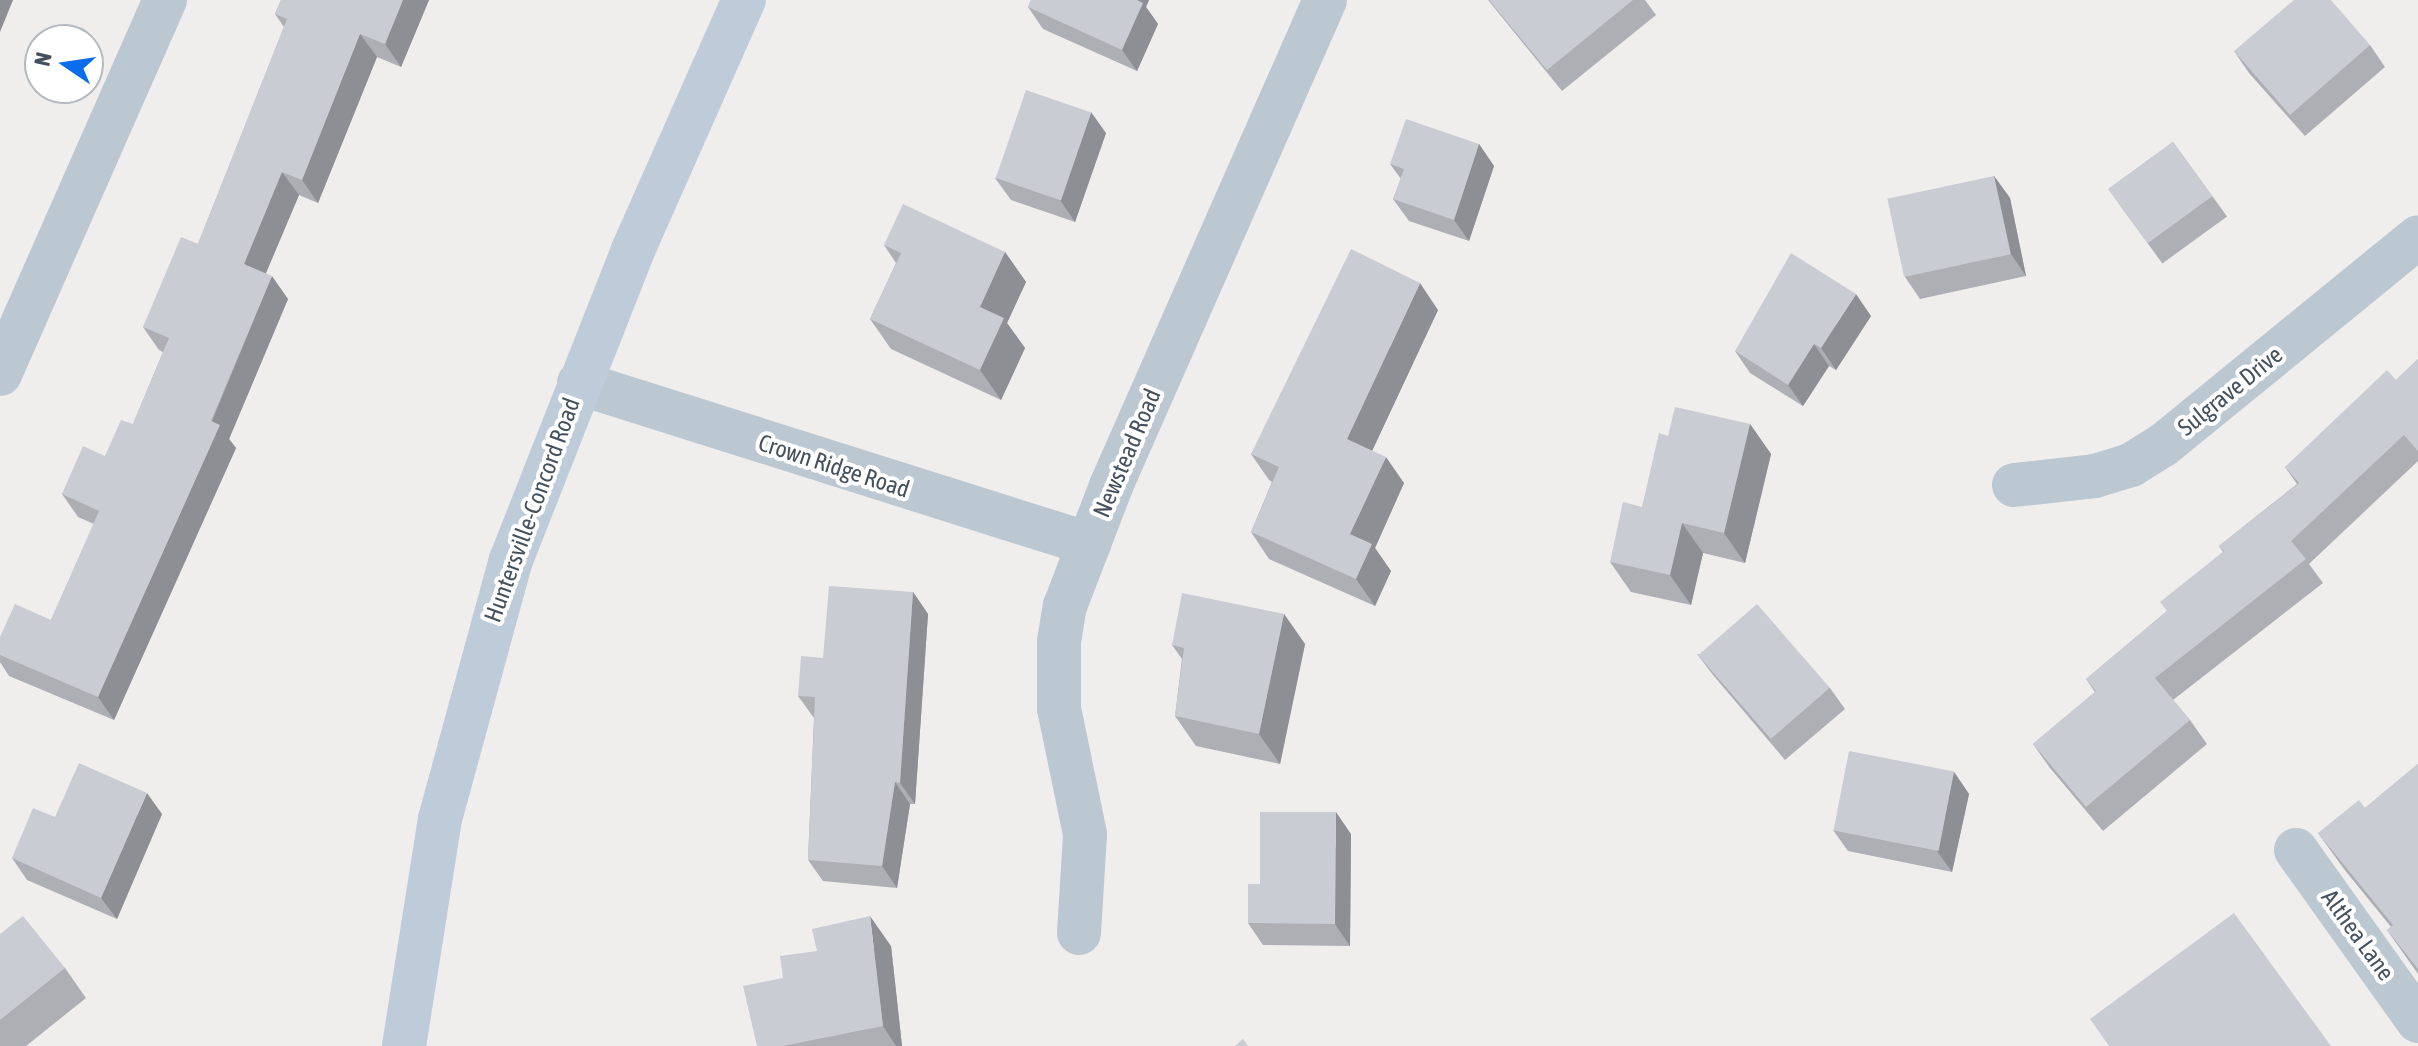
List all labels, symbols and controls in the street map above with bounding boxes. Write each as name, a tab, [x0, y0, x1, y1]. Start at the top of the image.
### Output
north arrow	[24, 24, 104, 104]
text: N	[28, 50, 57, 68]
street label: Sulgrave Drive	[2172, 340, 2288, 442]
street label: Newstead Road	[1087, 384, 1167, 522]
street label: Huntersville-Concord Road	[478, 394, 586, 626]
street label: Crown Ridge Road	[755, 428, 913, 504]
street label: Althea Lane	[2315, 884, 2401, 986]

